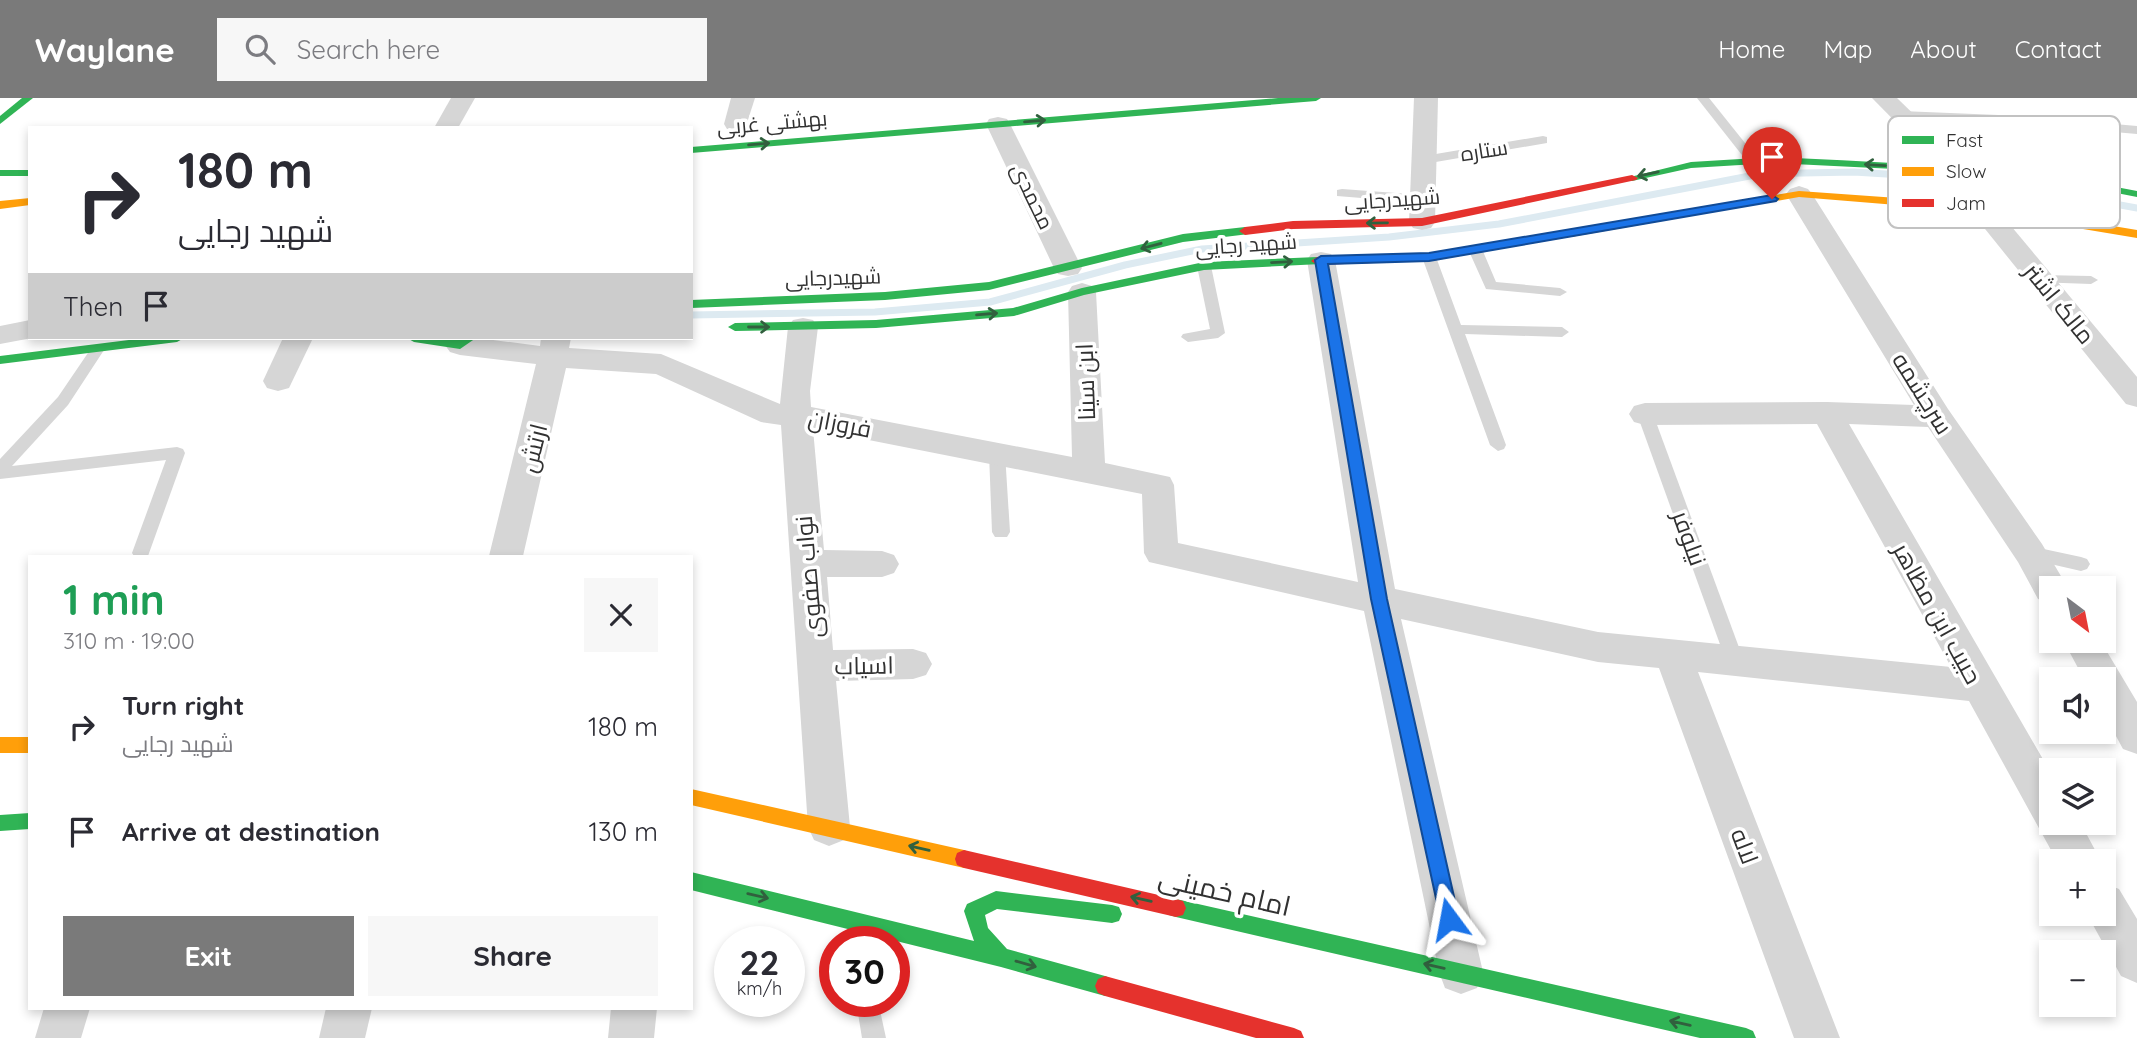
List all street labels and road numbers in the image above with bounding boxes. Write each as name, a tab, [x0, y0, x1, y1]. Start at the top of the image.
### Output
street label: بهشتی غربی	[716, 104, 828, 141]
street label: ستاره	[1458, 133, 1510, 167]
street label: محمدی	[1005, 159, 1060, 234]
street label: شهیدرجایی	[1343, 183, 1441, 216]
street label: شهید رجایی	[1194, 227, 1298, 262]
street label: مالک اشتر	[2017, 255, 2102, 350]
street label: شهیدرجایی	[784, 262, 882, 293]
street label: ابن سینا	[1069, 343, 1101, 421]
street label: سرچشمه	[1885, 347, 1960, 440]
street label: فروزان	[806, 402, 874, 444]
street label: ارتش	[513, 421, 553, 475]
street label: نیلوفر	[1666, 504, 1714, 570]
street label: نواب صفوی	[788, 515, 828, 639]
street label: حبیب ابن مظاهر	[1886, 536, 1989, 689]
street label: اسیاب	[834, 649, 894, 681]
street label: لاله	[1725, 824, 1765, 868]
street label: امام خمینی	[1155, 859, 1295, 926]

